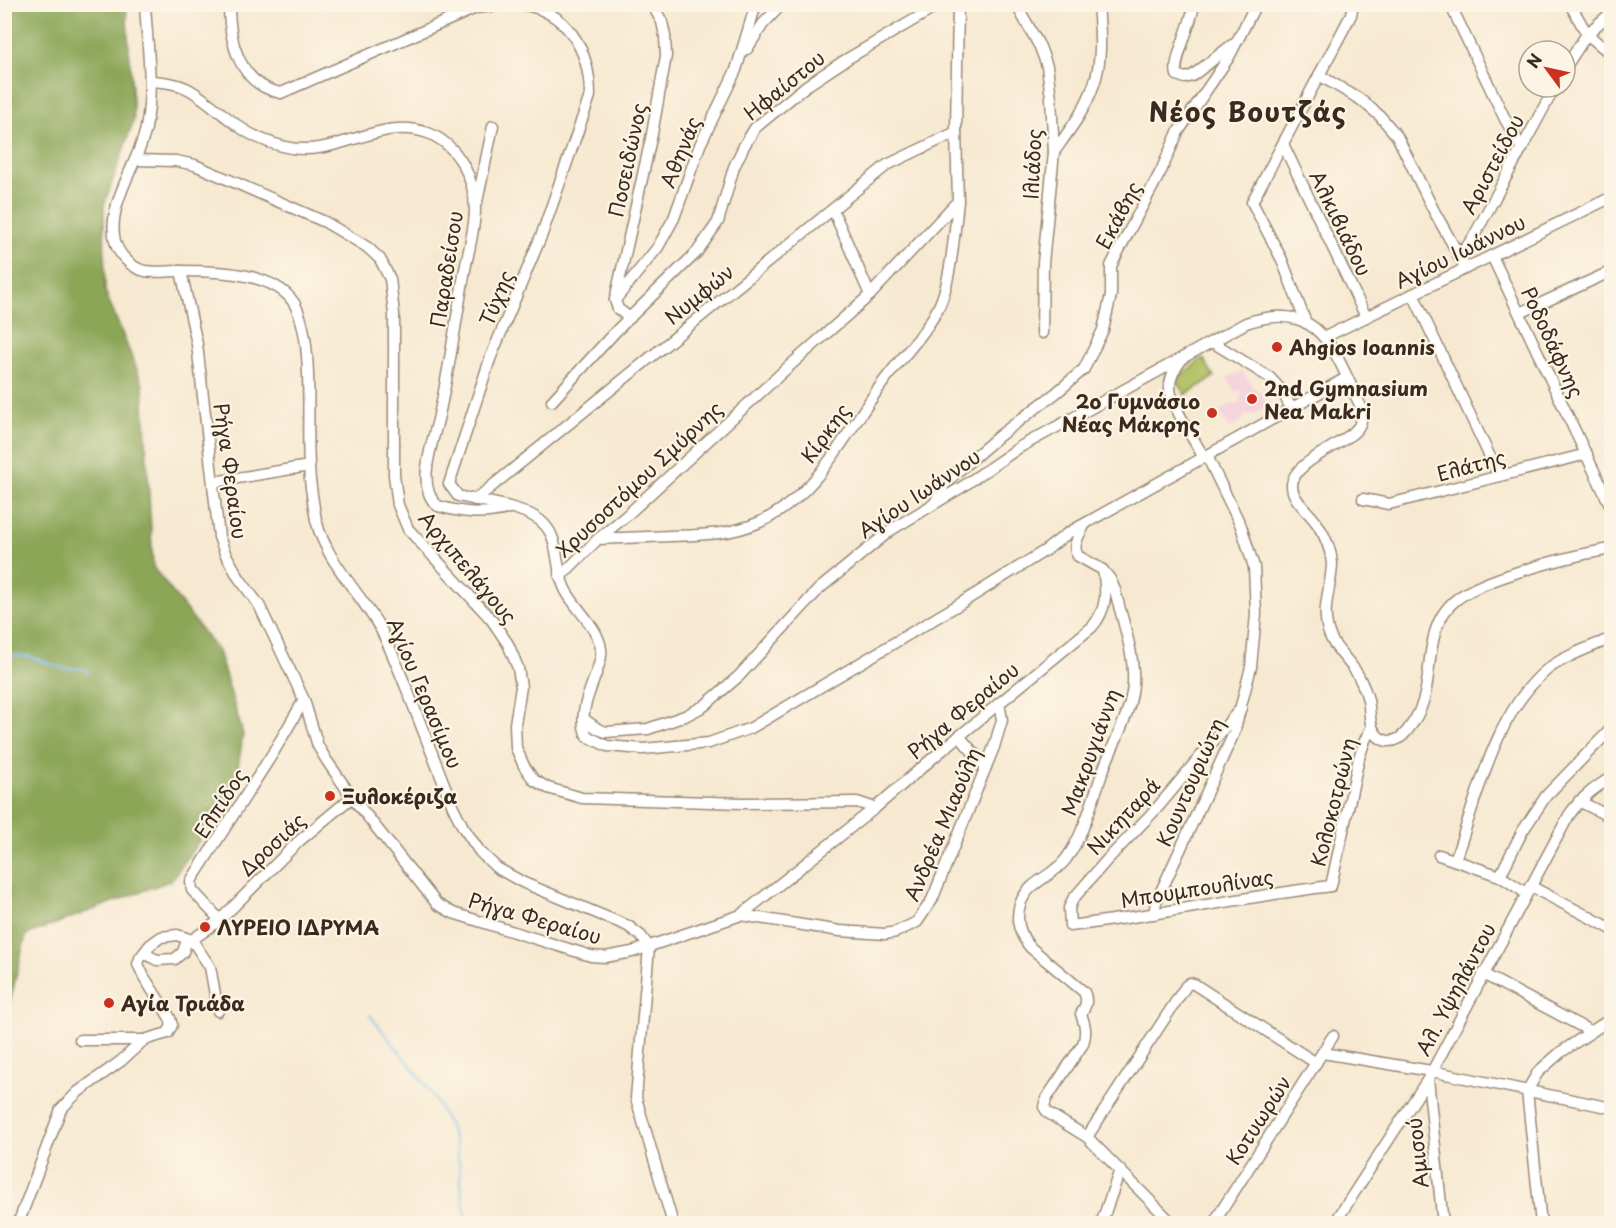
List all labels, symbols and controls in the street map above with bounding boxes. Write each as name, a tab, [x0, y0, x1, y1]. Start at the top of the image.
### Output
north arrow	[1517, 39, 1577, 99]
street label: Ηφαίστου	[737, 43, 831, 127]
text: N	[1520, 48, 1547, 72]
district label: Νέος Βουτζάς	[1149, 92, 1347, 131]
street label: Ποσειδώνος	[600, 100, 654, 220]
street label: Αριστείδου	[1453, 109, 1531, 219]
street label: Αθηνάς	[652, 112, 708, 192]
street label: Ιλιάδος	[1015, 128, 1049, 200]
street label: Αλκιβιάδου	[1302, 165, 1380, 281]
street label: Εκάβης	[1088, 176, 1148, 254]
street label: Αγίου Ιωάννου	[1390, 206, 1530, 296]
street label: Παραδείσου	[422, 209, 470, 329]
street label: Νυμφών	[658, 257, 740, 331]
street label: Τύχης	[471, 266, 521, 330]
street label: Ροδοδάφνης	[1514, 281, 1592, 403]
place label: Ahgios Ioannis	[1288, 332, 1435, 362]
marker: Ahgios Ioannis	[1270, 340, 1284, 354]
place label: 2nd Gymnasium Nea Makri	[1264, 373, 1428, 426]
place label: 2ο Γυμνάσιο Νέας Μάκρης	[1062, 386, 1200, 439]
marker: 2nd Gymnasium Nea Makri	[1245, 392, 1259, 406]
street label: Χρυσοστόμου Σμύρνης	[549, 394, 729, 564]
street label: Κίρκης	[793, 397, 857, 469]
street label: Ρήγα Φεραίου	[207, 401, 255, 541]
marker: 2ο Γυμνάσιο Νέας Μάκρης	[1205, 406, 1219, 420]
street label: Αγίου Ιωάννου	[852, 441, 986, 545]
street label: Ελάτης	[1433, 441, 1509, 489]
street label: Αρχιπελάγους	[412, 504, 524, 630]
street label: Αγίου Γερασίμου	[380, 613, 470, 773]
street label: Ρήγα Φεραίου	[901, 654, 1025, 766]
street label: Μακρυγιάννη	[1053, 684, 1127, 820]
street label: Κουντουριώτη	[1148, 713, 1232, 851]
street label: Κολοκοτρώνη	[1303, 735, 1363, 869]
street label: Ανδρέα Μιαούλη	[896, 743, 988, 905]
street label: Ελπίδος	[186, 762, 254, 844]
street label: Νικηταρά	[1079, 771, 1167, 861]
place label: Ξυλοκέριζα	[342, 781, 457, 811]
marker: Ξυλοκέριζα	[323, 789, 337, 803]
street label: Δροσιάς	[232, 805, 312, 883]
street label: Μπουμπουλίνας	[1118, 861, 1276, 915]
street label: Ρήγα Φεραίου	[465, 885, 605, 951]
place label: ΛΥΡΕΙΟ ΙΔΡΥΜΑ	[217, 912, 379, 942]
street label: Αλ. Υψηλάντου	[1407, 917, 1503, 1061]
marker: ΛΥΡΕΙΟ ΙΔΡΥΜΑ	[198, 920, 212, 934]
place label: Αγία Τριάδα	[120, 988, 245, 1018]
marker: Αγία Τριάδα	[102, 996, 116, 1010]
street label: Κοτυωρών	[1218, 1069, 1298, 1171]
street label: Αμισού	[1398, 1116, 1436, 1190]

